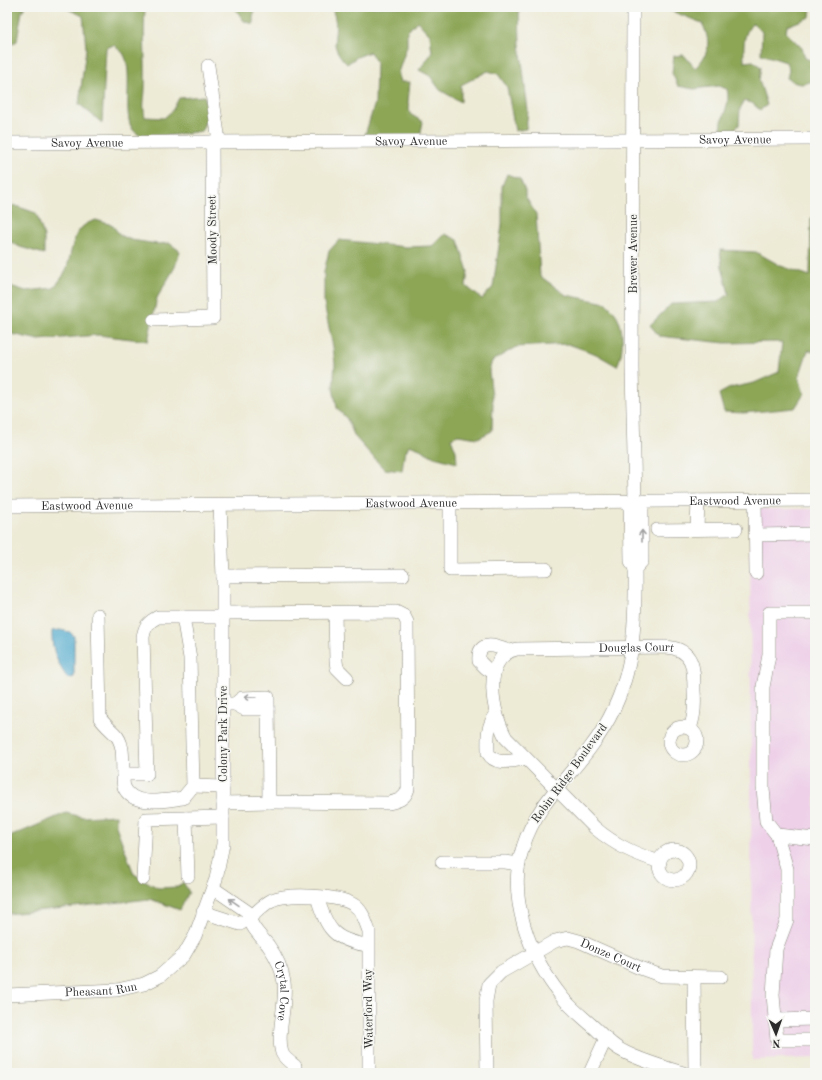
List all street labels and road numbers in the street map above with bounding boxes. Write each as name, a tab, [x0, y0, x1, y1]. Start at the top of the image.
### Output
street label: Savoy Avenue	[699, 134, 772, 147]
street label: Savoy Avenue	[375, 136, 448, 148]
street label: Savoy Avenue	[51, 137, 124, 150]
street label: Moody Street	[206, 195, 220, 265]
street label: Brewer Avenue	[628, 214, 640, 294]
street label: Eastwood Avenue	[689, 495, 782, 508]
street label: Eastwood Avenue	[365, 498, 458, 510]
street label: Eastwood Avenue	[41, 500, 134, 513]
street label: Douglas Court	[598, 642, 675, 655]
street label: Colony Park Drive	[218, 685, 230, 782]
street label: Robin Ridge Boulevard	[530, 722, 610, 826]
street label: Donze Court	[578, 937, 643, 975]
street label: Crytal Cove	[271, 959, 290, 1022]
street label: Waterford Way	[362, 968, 376, 1050]
street label: Pheasant Run	[64, 981, 139, 999]

